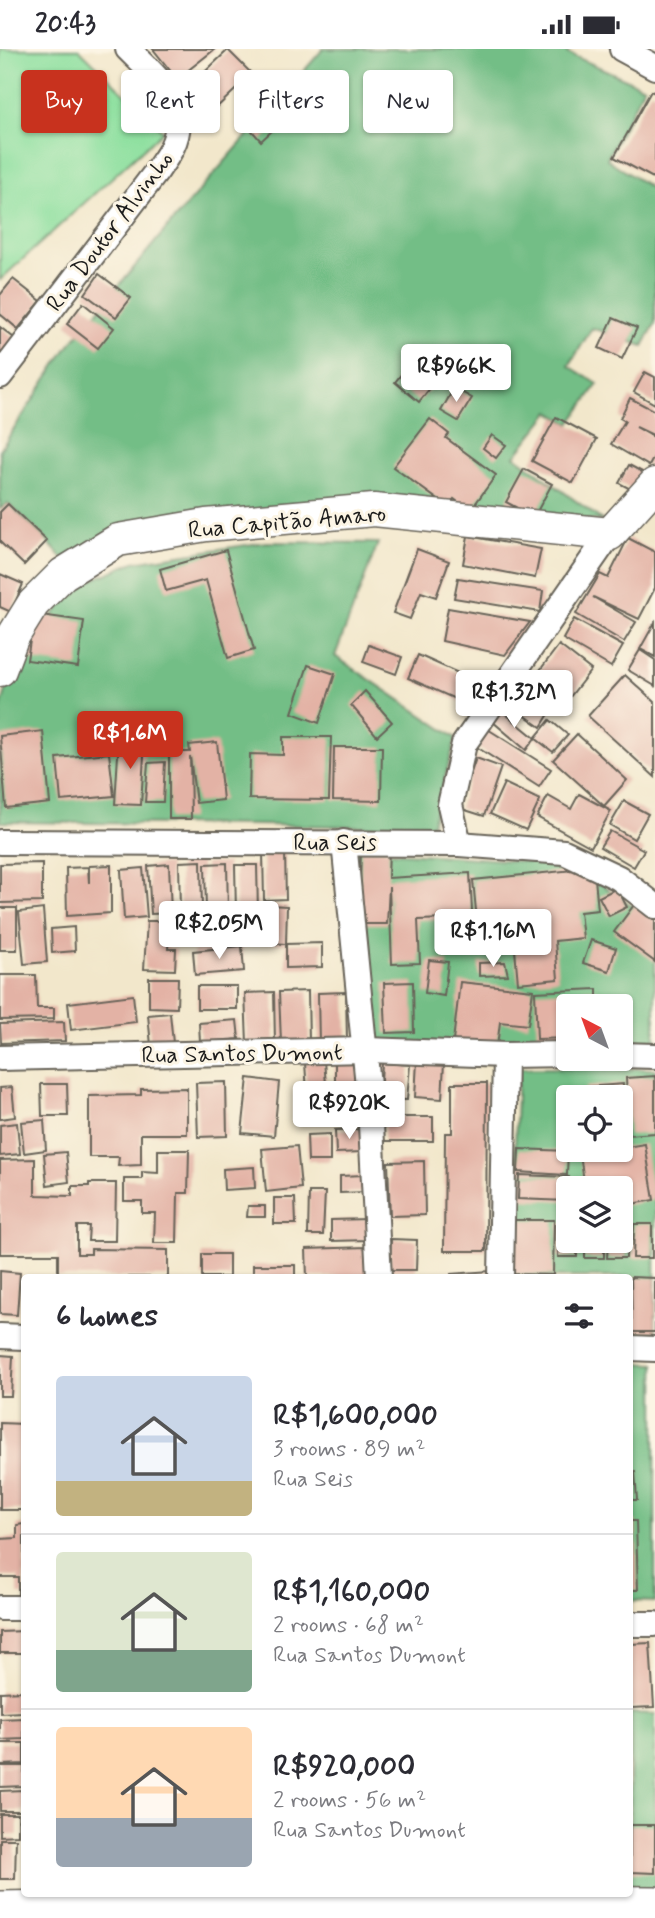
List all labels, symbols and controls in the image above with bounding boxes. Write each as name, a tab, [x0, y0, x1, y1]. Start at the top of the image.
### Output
text: 20:43	[35, 8, 96, 42]
chip: Buy	[21, 70, 107, 133]
chip: Rent	[121, 70, 220, 133]
chip: Filters	[234, 70, 349, 133]
chip: New	[363, 70, 453, 133]
street label: Rua Doutor Alvinho	[40, 145, 181, 318]
pin: R$966K	[399, 345, 513, 404]
text: R$966K	[417, 352, 495, 382]
street label: Rua Capitão Amaro	[187, 498, 387, 547]
pin: R$1.32M	[449, 671, 579, 730]
text: R$1.32M	[472, 678, 556, 708]
pin: R$1.6M	[73, 711, 187, 771]
text: R$1.6M	[93, 719, 167, 749]
street label: Rua Seis	[293, 828, 377, 859]
pin: R$2.05M	[154, 901, 284, 961]
text: R$2.05M	[175, 909, 263, 939]
pin: R$1.16M	[428, 909, 558, 969]
text: R$1.16M	[450, 917, 536, 947]
north arrow	[556, 994, 634, 1071]
map controls	[556, 994, 633, 1253]
street label: Rua Santos Dumont	[141, 1037, 343, 1072]
pin: R$920K	[292, 1081, 406, 1141]
button: locate	[556, 1085, 633, 1162]
text: R$920K	[309, 1089, 389, 1119]
button: layers	[556, 1176, 633, 1253]
text: 6 homes	[56, 1297, 158, 1336]
icon: filters	[560, 1297, 598, 1335]
text: R$1,600,000	[273, 1396, 438, 1435]
icon: home	[112, 1404, 196, 1488]
text: 3 rooms · 89 m²	[273, 1435, 425, 1465]
text: Rua Seis	[273, 1465, 353, 1495]
text: R$1,160,000	[273, 1572, 430, 1611]
icon: home	[112, 1580, 196, 1664]
text: 2 rooms · 68 m²	[273, 1611, 424, 1641]
text: Rua Santos Dumont	[273, 1641, 466, 1671]
text: R$920,000	[273, 1747, 415, 1786]
icon: home	[112, 1755, 196, 1839]
text: 2 rooms · 56 m²	[273, 1786, 426, 1816]
text: Rua Santos Dumont	[273, 1816, 466, 1846]

